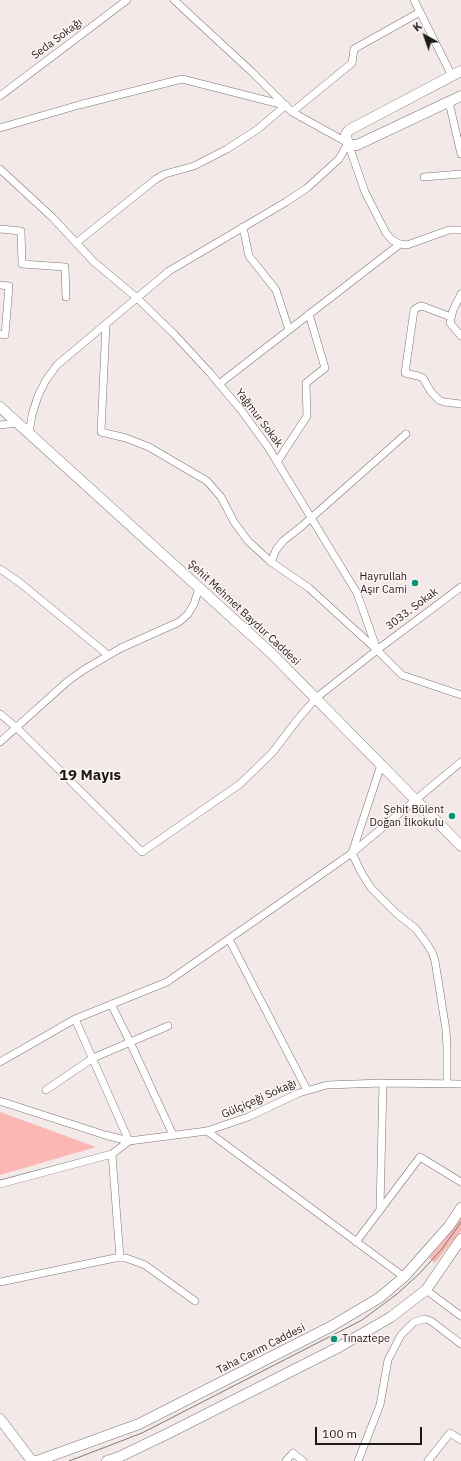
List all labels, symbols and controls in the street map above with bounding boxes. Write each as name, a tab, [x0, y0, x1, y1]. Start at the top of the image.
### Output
street label: Seda Sokağı	[29, 16, 85, 62]
north arrow	[405, 16, 445, 56]
text: K	[410, 19, 425, 35]
street label: Yağmur Sokak	[233, 386, 285, 450]
street label: Şehit Mehmet Baydur Caddesi	[185, 558, 303, 668]
place label: Hayrullah Aşır Cami	[360, 570, 407, 596]
marker: Hayrullah Aşır Cami	[410, 578, 420, 588]
street label: 3033. Sokak	[383, 585, 441, 633]
district label: 19 Mayıs	[59, 767, 121, 785]
place label: Şehit Bülent Doğan İlkokulu	[370, 803, 444, 829]
marker: Şehit Bülent Doğan İlkokulu	[447, 811, 457, 821]
street label: Gülçiçeği Sokağı	[219, 1077, 299, 1121]
street label: Taha Carım Caddesi	[215, 1321, 307, 1377]
place label: Tınaztepe	[342, 1332, 390, 1346]
marker: Tınaztepe	[329, 1334, 339, 1344]
scale bar	[317, 1419, 424, 1445]
text: 100 m	[322, 1426, 357, 1441]

